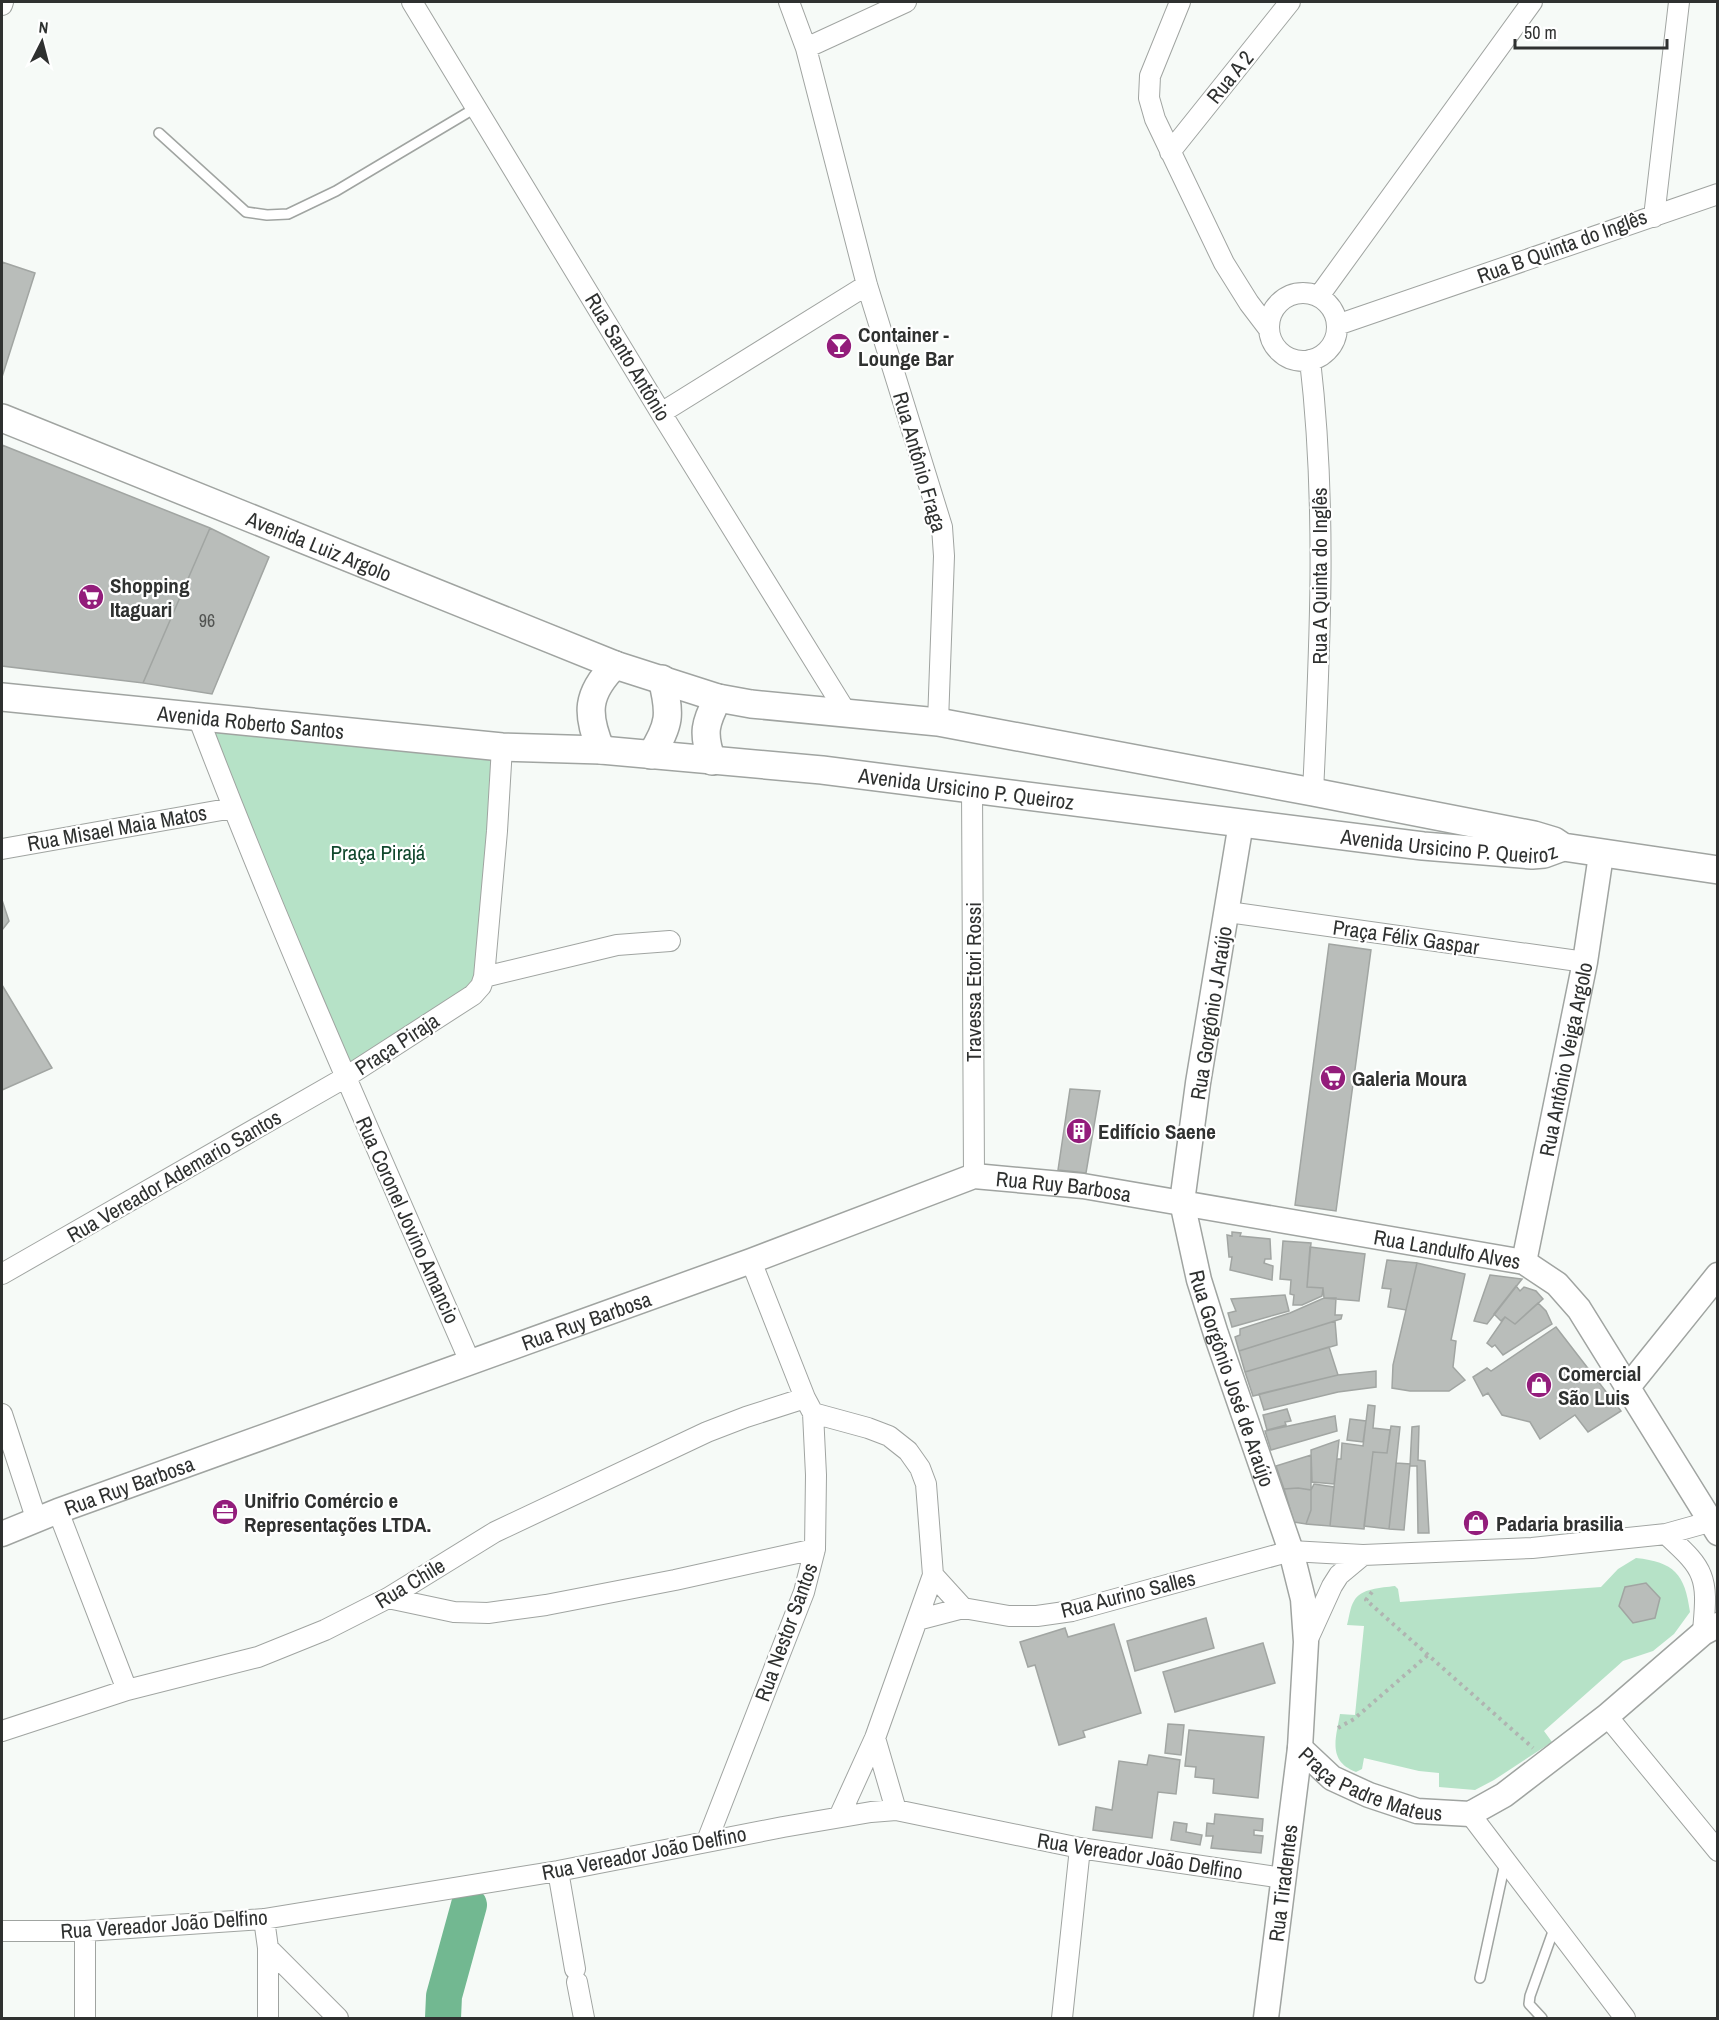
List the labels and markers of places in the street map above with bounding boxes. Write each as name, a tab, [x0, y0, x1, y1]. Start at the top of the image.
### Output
place label: Container - Lounge Bar	[858, 320, 954, 373]
bar icon: Container - Lounge Bar	[824, 331, 854, 361]
place label: Shopping Itaguari	[110, 571, 190, 624]
supermarket icon: Shopping Itaguari	[76, 582, 106, 612]
supermarket icon: Galeria Moura	[1318, 1063, 1348, 1093]
place label: Galeria Moura	[1352, 1064, 1467, 1093]
building icon: Edifício Saene	[1064, 1116, 1094, 1146]
place label: Edifício Saene	[1098, 1117, 1216, 1146]
place label: Comercial São Luis	[1558, 1359, 1641, 1412]
shop icon: Comercial São Luis	[1524, 1370, 1554, 1400]
place label: Unifrio Comércio e Representações LTDA.	[244, 1486, 431, 1539]
office icon: Unifrio Comércio e Representações LTDA.	[210, 1497, 240, 1527]
shop icon: Padaria brasilia	[1461, 1508, 1491, 1538]
place label: Padaria brasilia	[1496, 1509, 1624, 1538]

